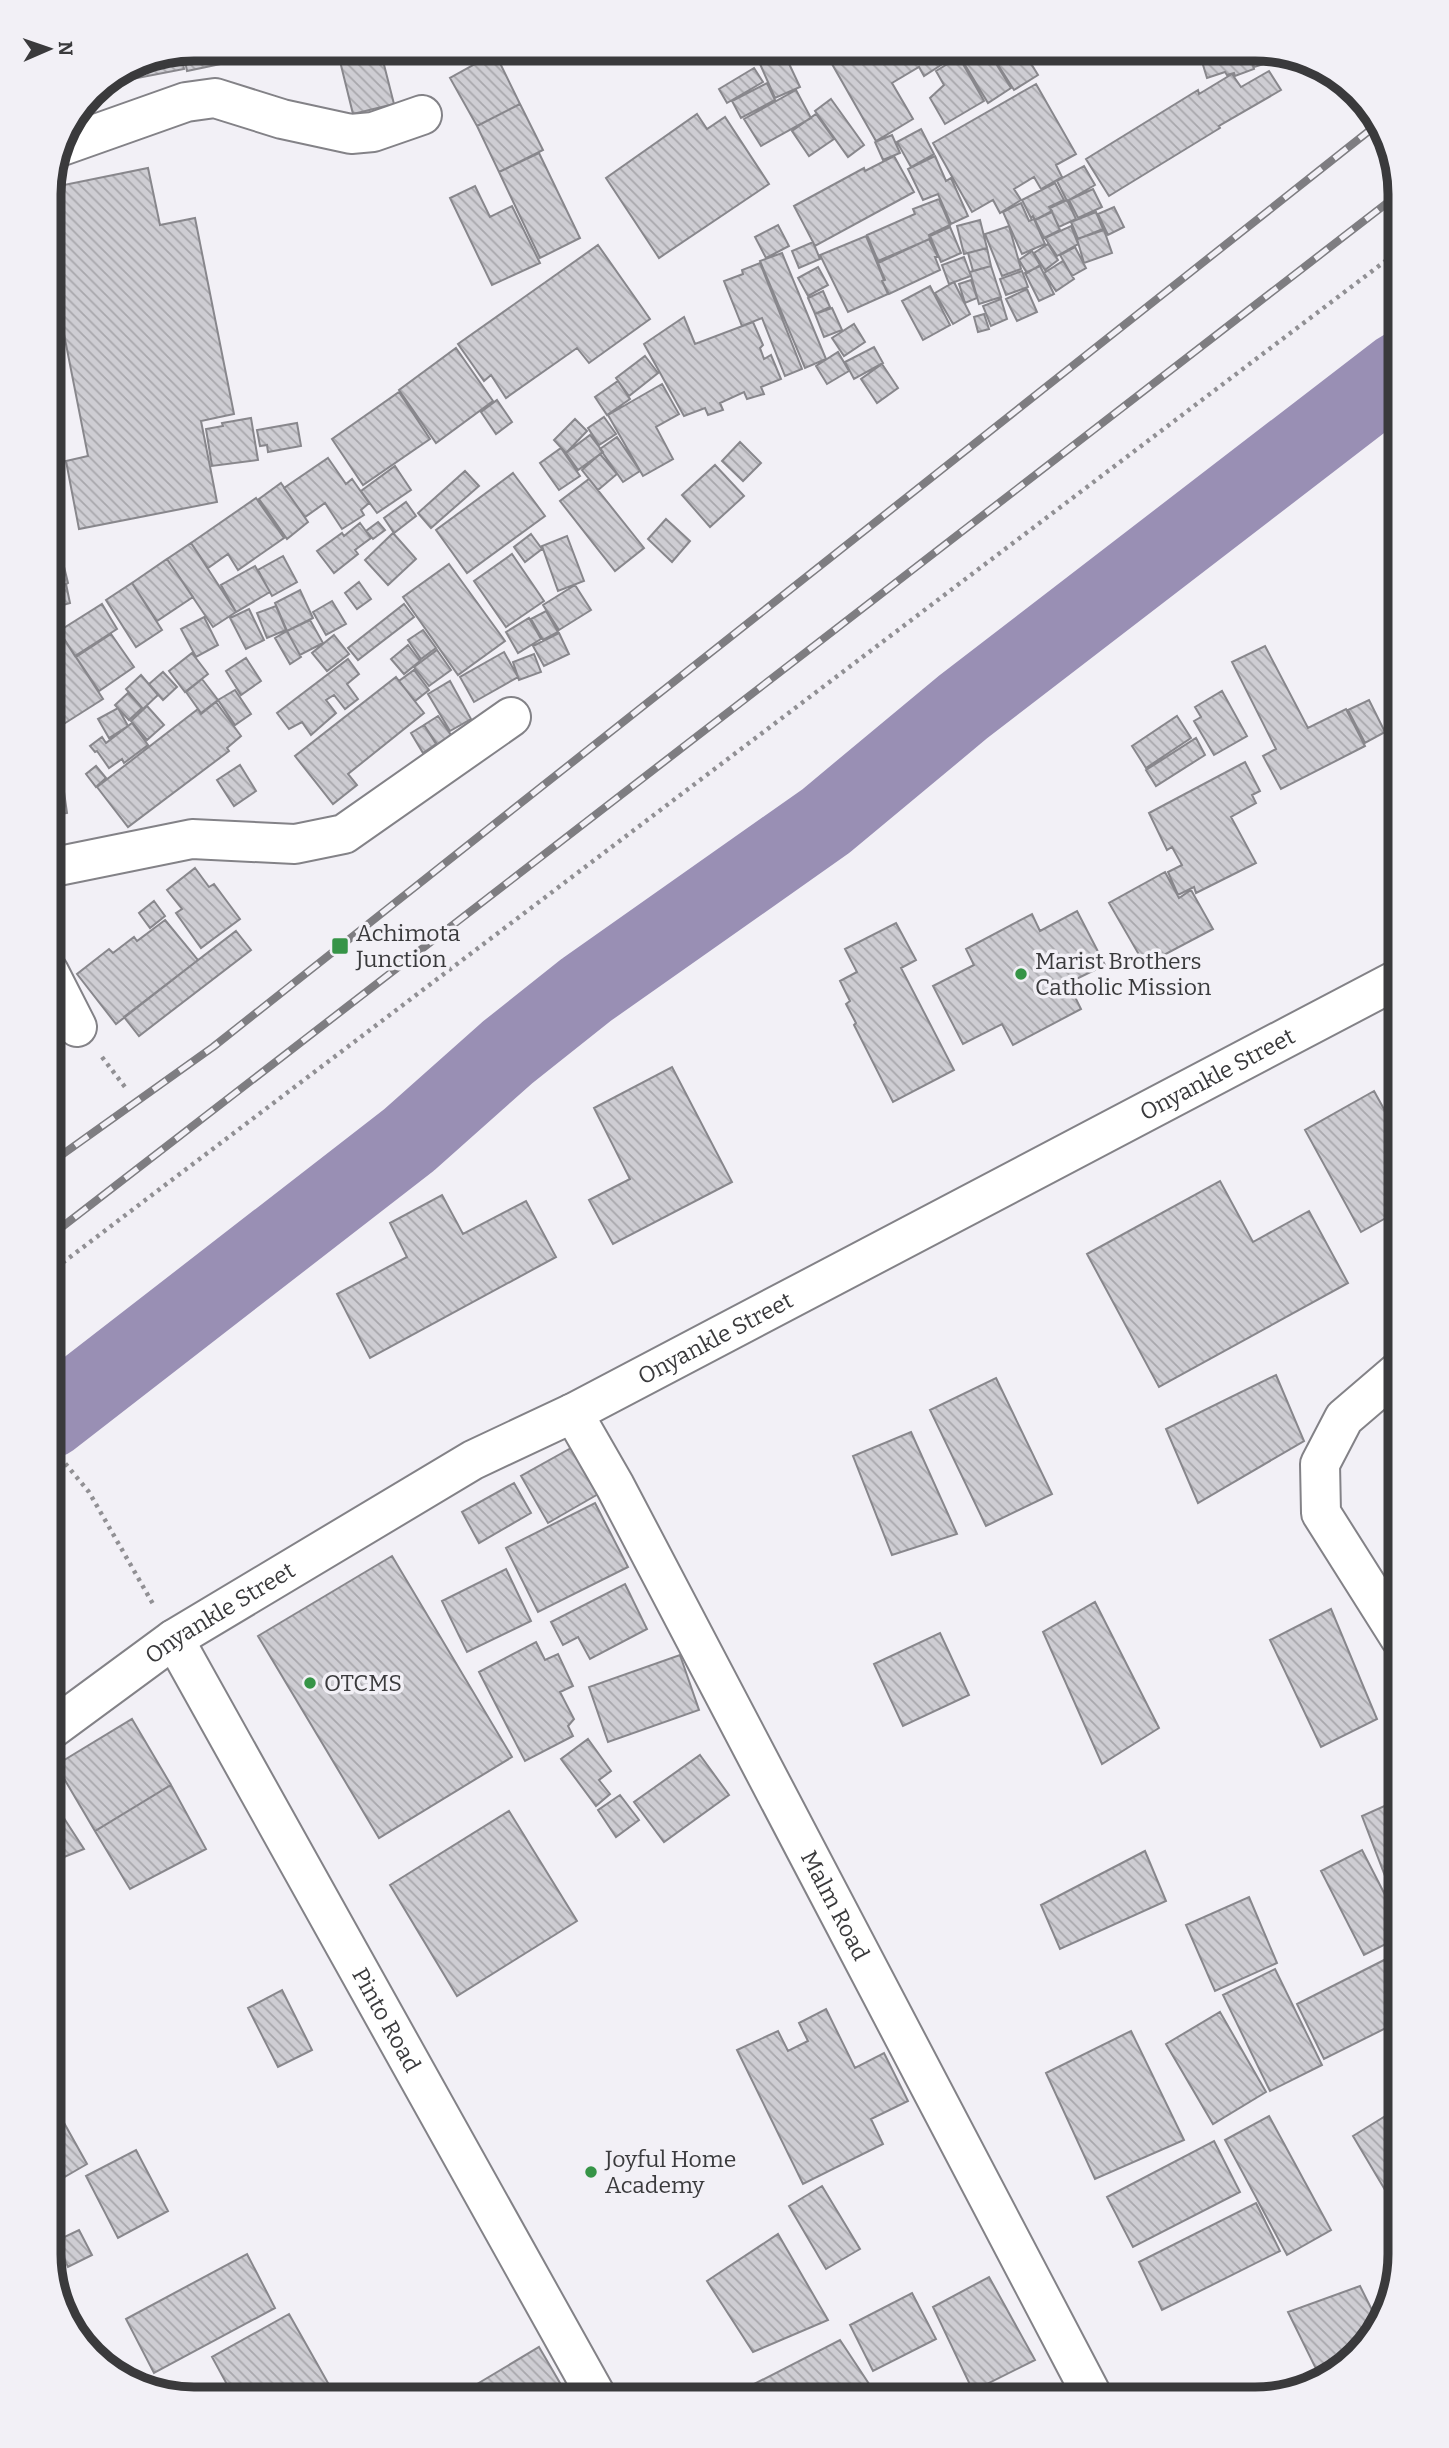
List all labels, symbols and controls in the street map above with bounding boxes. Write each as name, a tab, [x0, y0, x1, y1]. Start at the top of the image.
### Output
north arrow	[14, 14, 84, 84]
text: N	[54, 41, 77, 56]
place label: Achimota Junction	[355, 919, 461, 973]
marker: Achimota Junction	[330, 936, 350, 956]
place label: Marist Brothers Catholic Mission	[1035, 947, 1212, 1001]
marker: Marist Brothers Catholic Mission	[1013, 966, 1029, 982]
street label: Onyankle Street	[1135, 1022, 1299, 1126]
street label: Onyankle Street	[633, 1286, 798, 1390]
street label: Onyankle Street	[139, 1556, 300, 1670]
place label: OTCMS	[324, 1669, 402, 1697]
marker: OTCMS	[302, 1675, 318, 1691]
street label: Malm Road	[795, 1846, 876, 1966]
street label: Pinto Road	[346, 1963, 427, 2077]
place label: Joyful Home Academy	[604, 2145, 736, 2199]
marker: Joyful Home Academy	[583, 2164, 599, 2180]

